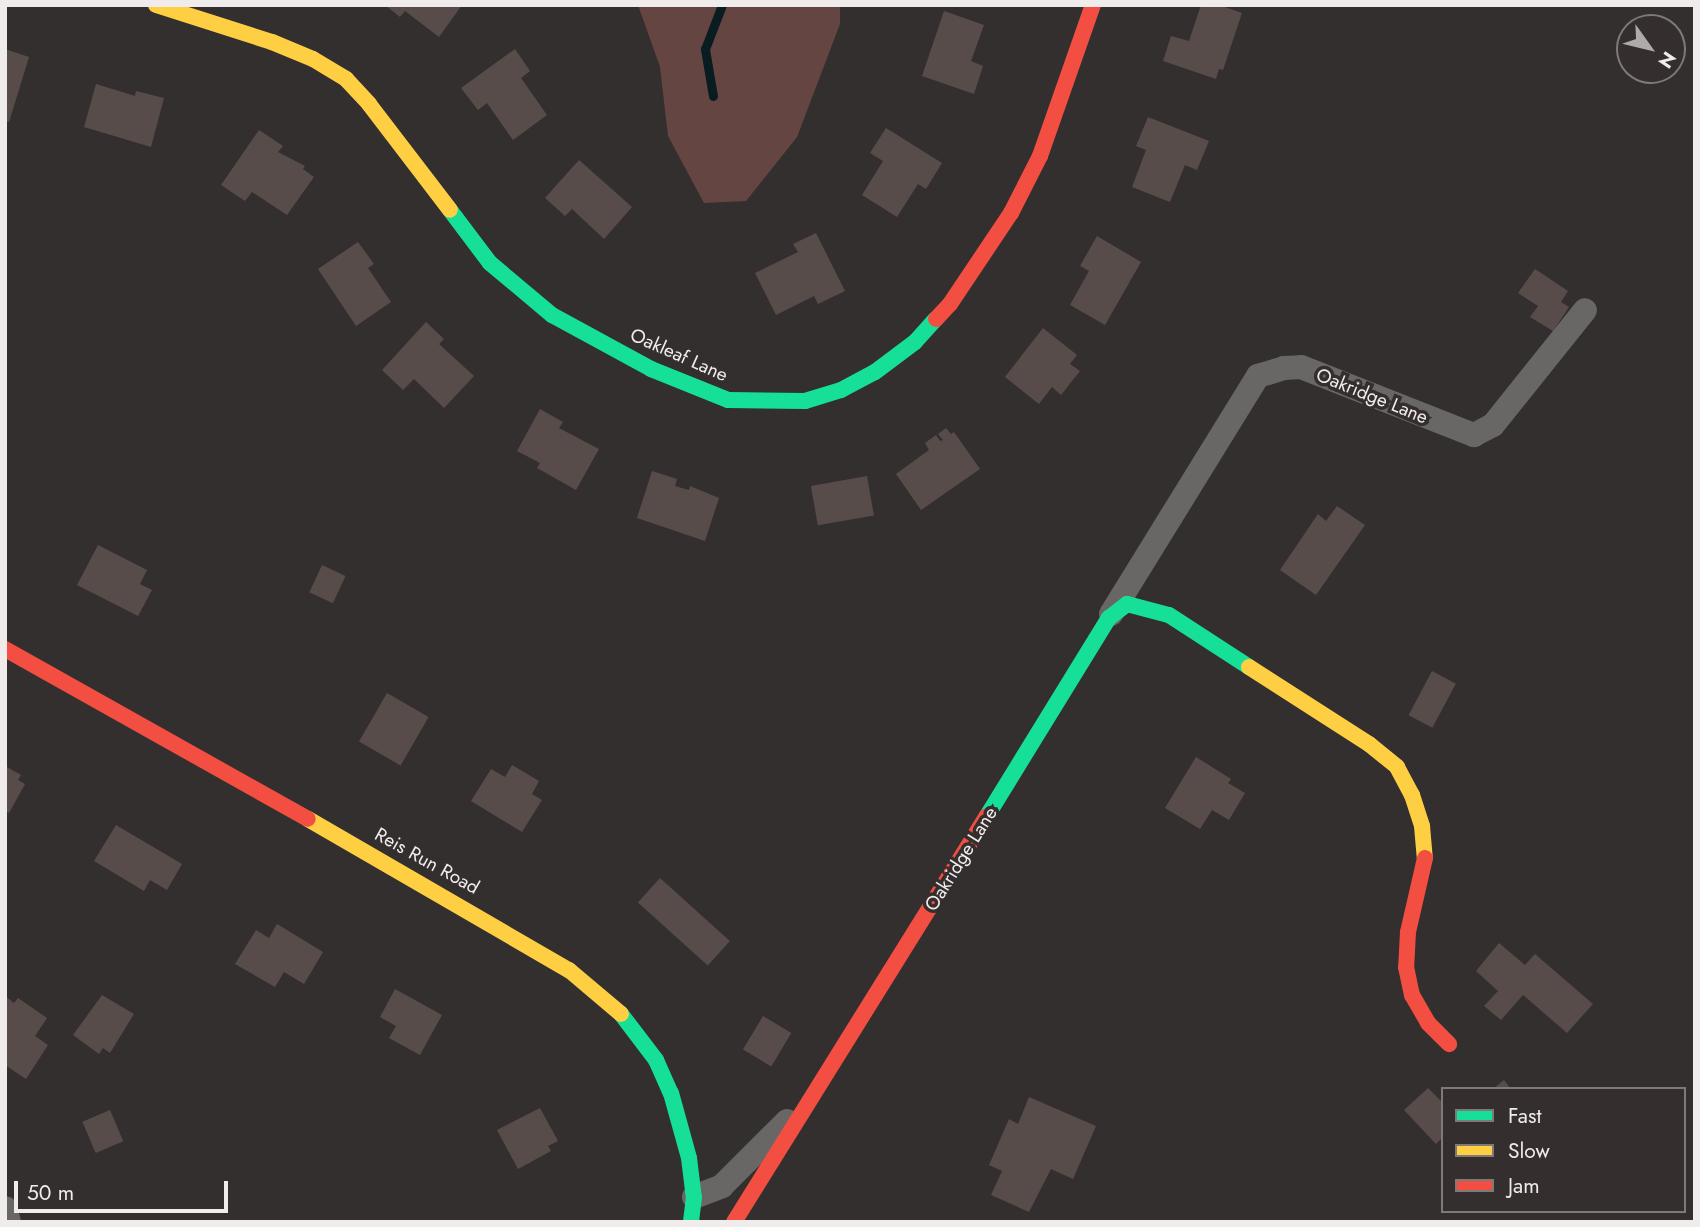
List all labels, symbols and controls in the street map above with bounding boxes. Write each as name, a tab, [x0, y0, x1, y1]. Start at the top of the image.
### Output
north arrow	[1616, 14, 1686, 84]
text: N	[1652, 46, 1683, 74]
street label: Oakleaf Lane	[627, 323, 731, 387]
street label: Oakridge Lane	[1313, 363, 1431, 429]
street label: Oakridge Lane	[920, 803, 1002, 915]
street label: Reis Run Road	[371, 823, 483, 899]
legend	[1441, 1087, 1686, 1213]
text: Fast	[1508, 1101, 1541, 1131]
text: Slow	[1508, 1136, 1550, 1166]
scale bar	[18, 1168, 231, 1212]
text: Jam	[1508, 1171, 1540, 1201]
text: 50 m	[27, 1178, 74, 1208]

